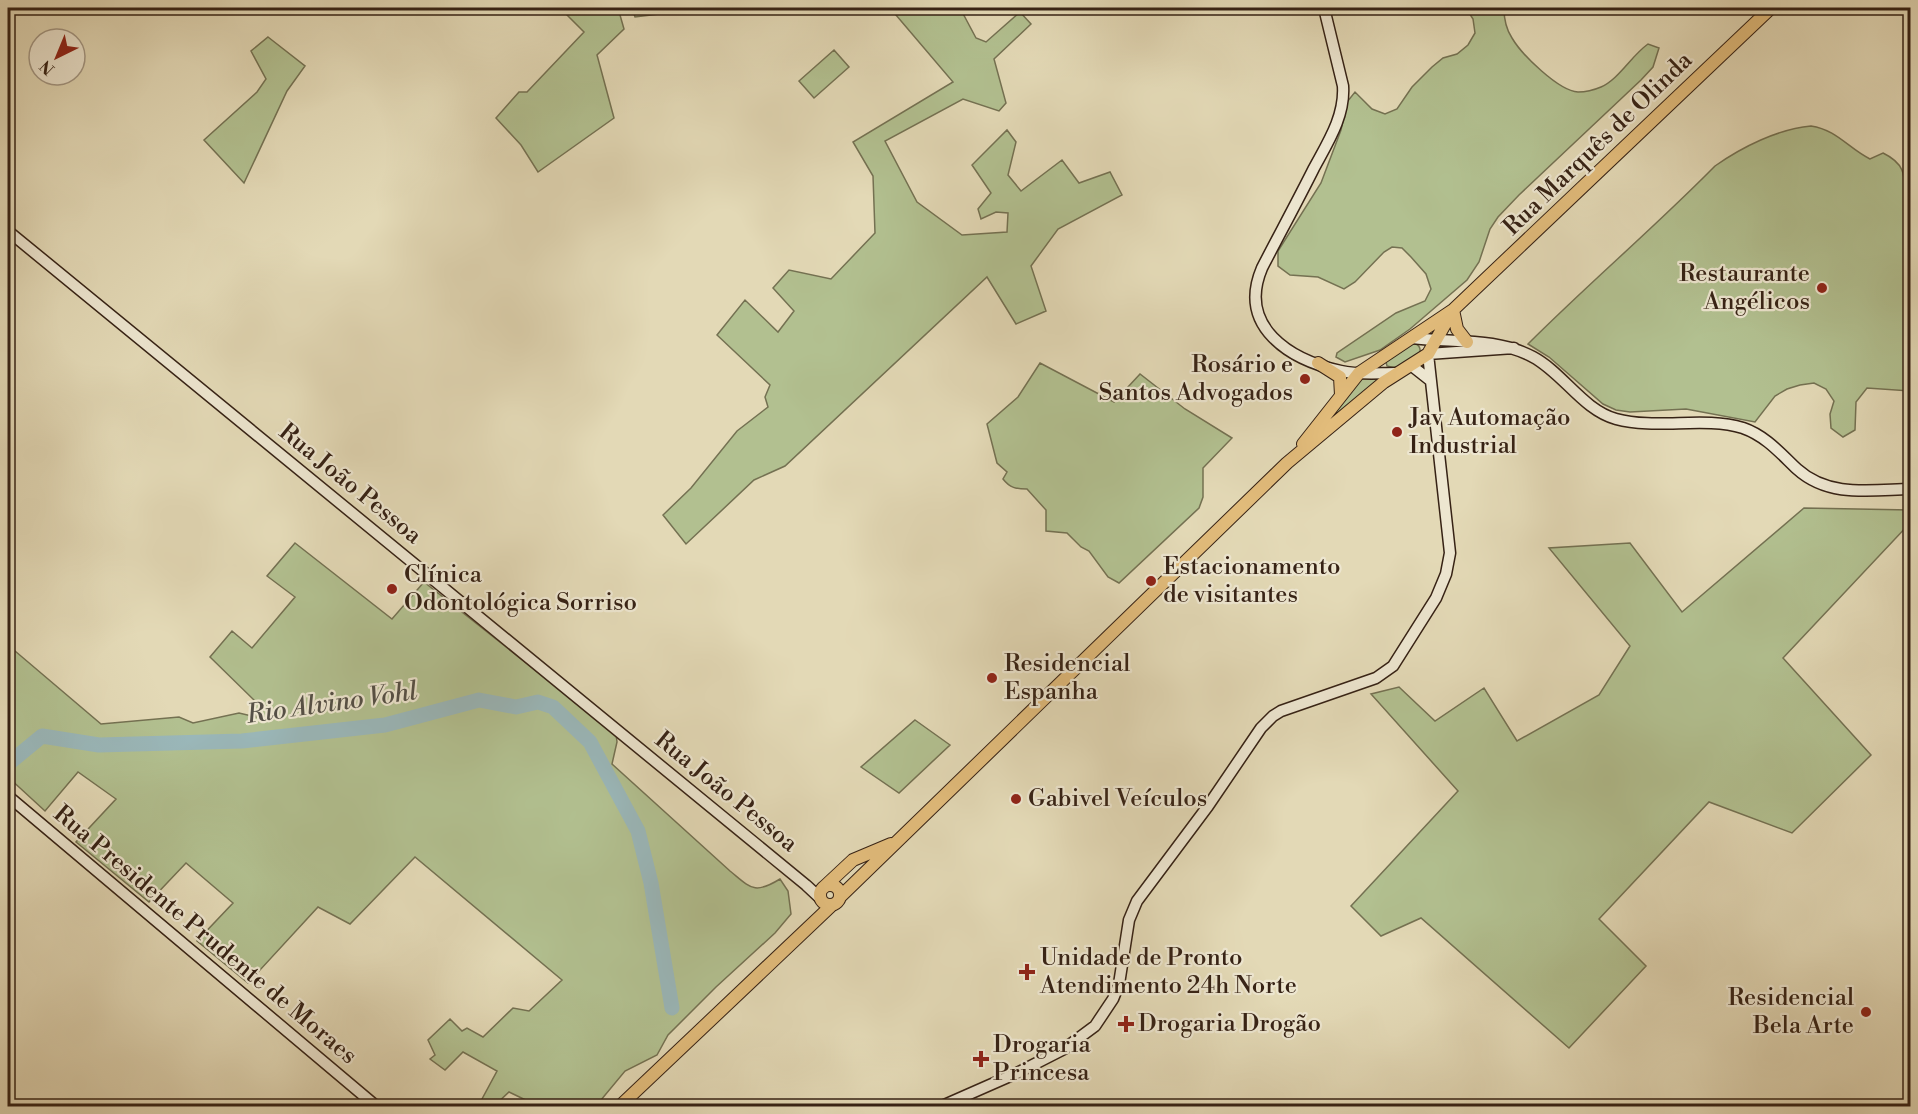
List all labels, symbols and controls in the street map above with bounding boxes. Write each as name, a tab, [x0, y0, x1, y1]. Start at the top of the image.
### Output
north arrow	[27, 27, 87, 87]
street label: Rua Marquês de Olinda	[1497, 45, 1700, 242]
text: N	[36, 55, 59, 79]
place label: Restaurante Angélicos	[1679, 259, 1810, 317]
marker: Restaurante Angélicos	[1815, 281, 1829, 295]
place label: Rosário e Santos Advogados	[1099, 350, 1293, 408]
marker: Rosário e Santos Advogados	[1298, 372, 1312, 386]
place label: Jav Automação Industrial	[1408, 403, 1571, 461]
street label: Rua João Pessoa	[272, 417, 428, 551]
marker: Jav Automação Industrial	[1390, 425, 1404, 439]
place label: Estacionamento de visitantes	[1163, 552, 1340, 610]
place label: Clínica Odontológica Sorriso	[404, 560, 637, 618]
marker: Estacionamento de visitantes	[1144, 574, 1158, 588]
marker: Clínica Odontológica Sorriso	[385, 582, 399, 596]
place label: Residencial Espanha	[1004, 649, 1130, 707]
marker: Residencial Espanha	[985, 671, 999, 685]
water label: Rio Alvino Vohl	[243, 675, 420, 731]
street label: Rua João Pessoa	[648, 725, 804, 859]
place label: Gabivel Veículos	[1028, 784, 1207, 814]
marker: Gabivel Veículos	[1009, 792, 1023, 806]
street label: Rua Presidente Prudente de Moraes	[47, 799, 363, 1071]
place label: Unidade de Pronto Atendimento 24h Norte	[1039, 943, 1297, 1001]
marker: Unidade de Pronto Atendimento 24h Norte	[1018, 963, 1036, 981]
place label: Residencial Bela Arte	[1728, 983, 1854, 1041]
marker: Residencial Bela Arte	[1859, 1005, 1873, 1019]
place label: Drogaria Drogão	[1138, 1009, 1321, 1039]
marker: Drogaria Drogão	[1119, 1017, 1133, 1031]
place label: Drogaria Princesa	[993, 1030, 1092, 1088]
marker: Drogaria Princesa	[974, 1052, 988, 1066]

